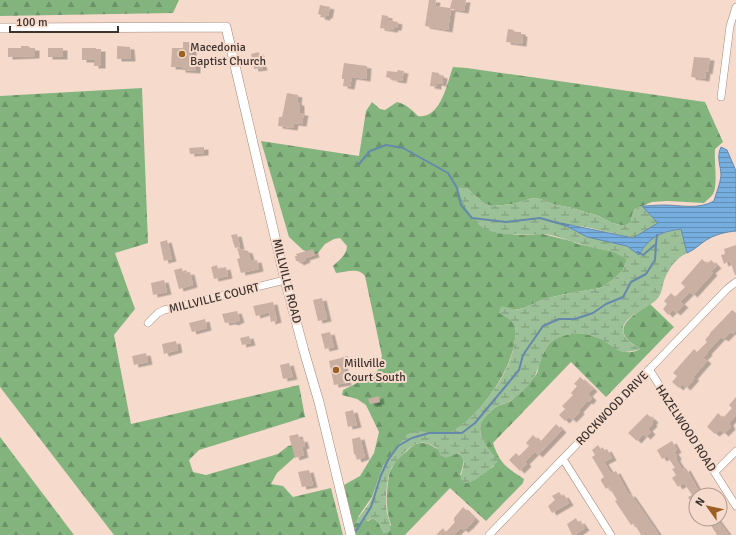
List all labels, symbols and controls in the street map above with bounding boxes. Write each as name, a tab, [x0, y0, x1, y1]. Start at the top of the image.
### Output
scale bar	[10, 8, 118, 34]
text: 100 m	[16, 15, 48, 30]
place label: Macedonia Baptist Church	[190, 40, 266, 69]
marker: Macedonia Baptist Church	[177, 49, 187, 59]
street label: MILLVILLE ROAD	[269, 237, 304, 325]
street label: MILLVILLE COURT	[167, 280, 261, 317]
place label: Millville Court South	[344, 356, 406, 385]
marker: Millville Court South	[331, 365, 341, 375]
street label: ROCKWOOD DRIVE	[573, 368, 652, 449]
street label: HAZELWOOD ROAD	[652, 382, 719, 475]
north arrow	[688, 487, 728, 527]
text: N	[692, 495, 708, 509]

